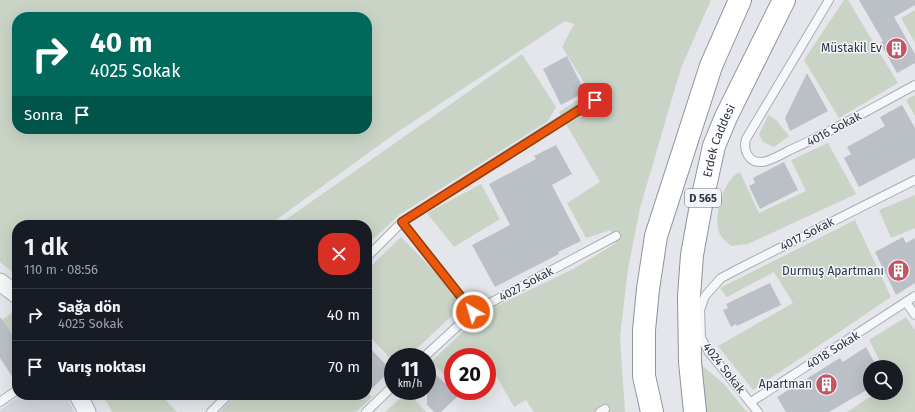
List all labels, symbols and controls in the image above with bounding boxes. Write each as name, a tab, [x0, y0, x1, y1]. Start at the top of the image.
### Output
text: 40 m	[90, 26, 153, 59]
icon: right	[24, 28, 76, 80]
building icon: Müstakil Ev	[884, 35, 910, 61]
place label: Müstakil Ev	[821, 41, 882, 55]
text: 4025 Sokak	[90, 60, 180, 82]
pin	[578, 83, 612, 117]
icon: arrive	[584, 89, 606, 111]
street label: Erdek Caddesi	[700, 102, 738, 179]
icon: arrive	[71, 104, 93, 126]
text: Sonra	[24, 106, 63, 124]
street label: 4016 Sokak	[804, 108, 864, 149]
road number: D 565	[685, 189, 721, 207]
street label: 4017 Sokak	[778, 214, 837, 254]
text: 1 dk	[24, 233, 68, 261]
button: close	[318, 233, 360, 275]
building icon: Durmuş Apartmanı	[886, 258, 912, 284]
text: 110 m · 08:56	[24, 262, 98, 277]
street label: 4027 Sokak	[496, 263, 556, 304]
place label: Durmuş Apartmanı	[782, 264, 884, 278]
position arrow	[452, 291, 494, 333]
text: Sağa dön	[58, 298, 121, 316]
icon: right	[24, 304, 46, 326]
text: 40 m	[327, 306, 360, 324]
text: 4025 Sokak	[58, 316, 123, 331]
street label: 4018 Sokak	[804, 328, 863, 372]
street label: 4024 Sokak	[700, 340, 749, 397]
speed limit sign: 20	[444, 348, 496, 400]
icon: arrive	[24, 356, 46, 378]
text: 11	[401, 357, 419, 381]
text: Varış noktası	[58, 358, 146, 376]
text: 70 m	[328, 358, 360, 376]
map controls	[863, 360, 903, 400]
button: search	[863, 360, 903, 400]
building icon: Apartman	[814, 371, 840, 397]
place label: Apartman	[759, 377, 812, 391]
text: km/h	[398, 378, 422, 390]

